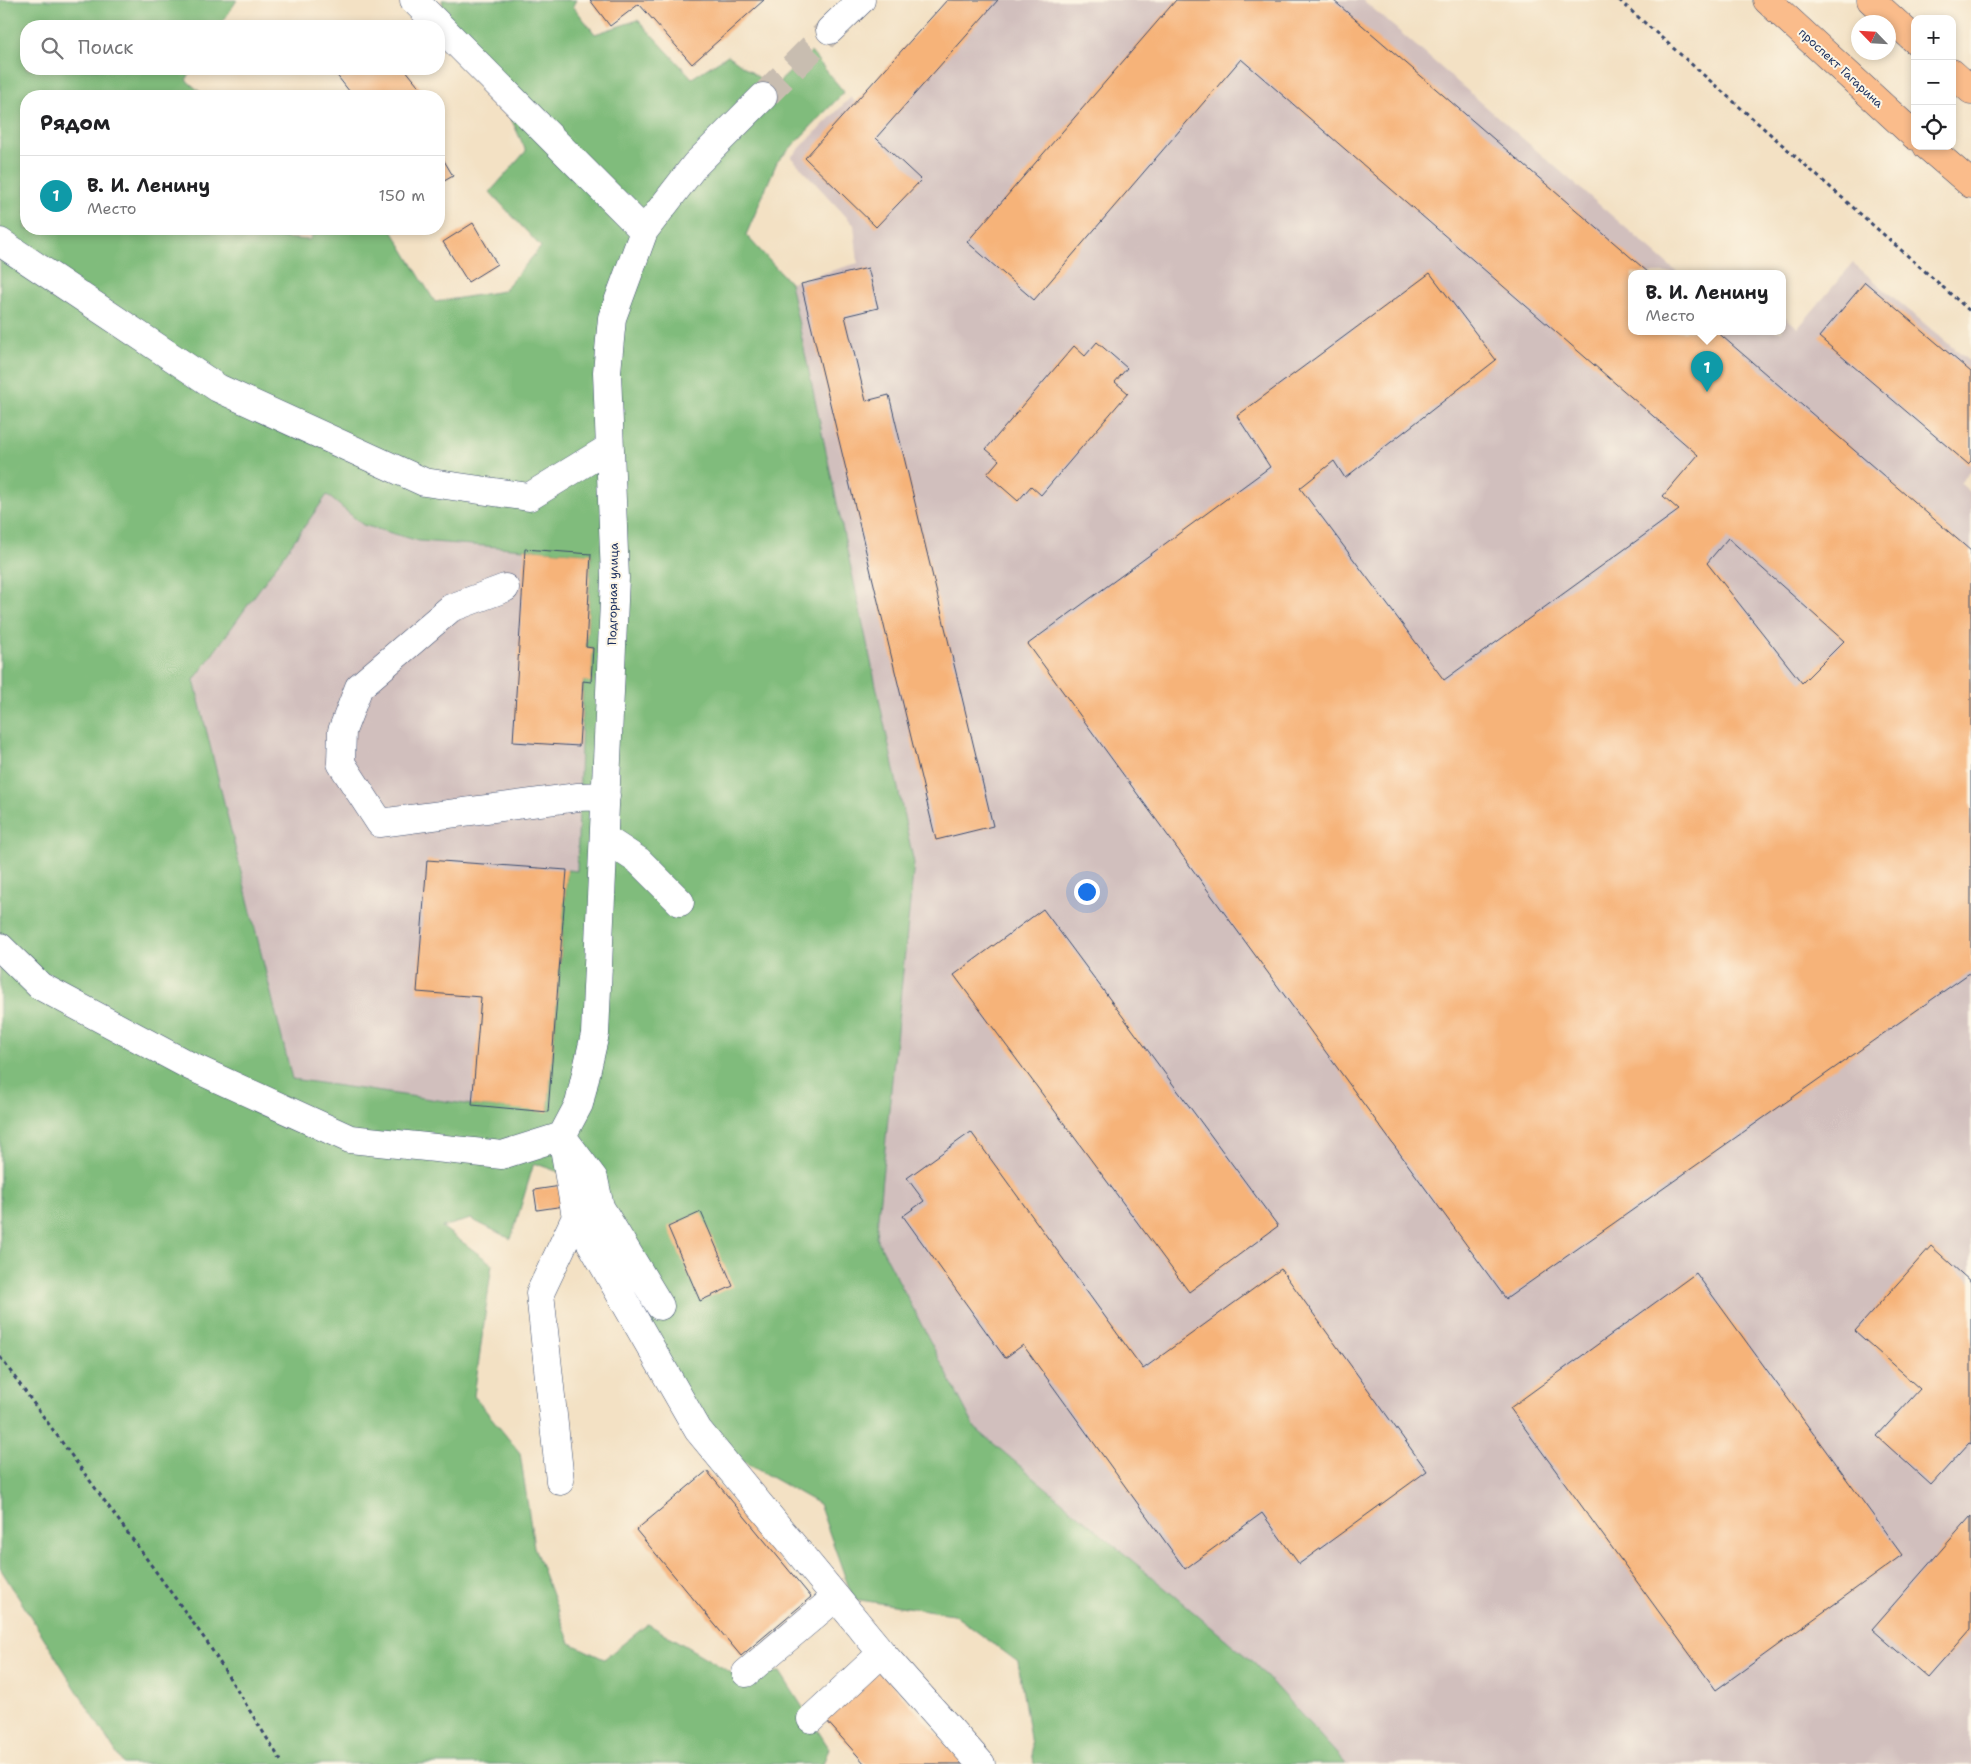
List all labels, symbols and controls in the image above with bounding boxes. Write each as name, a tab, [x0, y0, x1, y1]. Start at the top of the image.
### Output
north arrow	[1851, 15, 1896, 60]
map controls	[1911, 15, 1956, 150]
button: +	[1911, 15, 1956, 60]
search box	[20, 20, 445, 75]
street label: проспект Гагарина	[1795, 25, 1887, 112]
icon: search	[38, 34, 66, 62]
text: Поиск	[78, 35, 133, 60]
button: −	[1911, 60, 1956, 105]
button: locate	[1911, 105, 1956, 150]
text: Рядом	[40, 109, 110, 137]
text: В. И. Ленину	[87, 173, 210, 198]
text: 1	[52, 185, 60, 206]
text: 150 m	[378, 185, 425, 206]
text: Место	[87, 198, 137, 219]
popup	[1628, 270, 1786, 335]
text: В. И. Ленину	[1645, 280, 1769, 305]
text: Место	[1645, 305, 1695, 326]
pin: 1	[1691, 351, 1723, 392]
street label: Подгорная улица	[604, 542, 622, 645]
your location	[1074, 879, 1100, 905]

